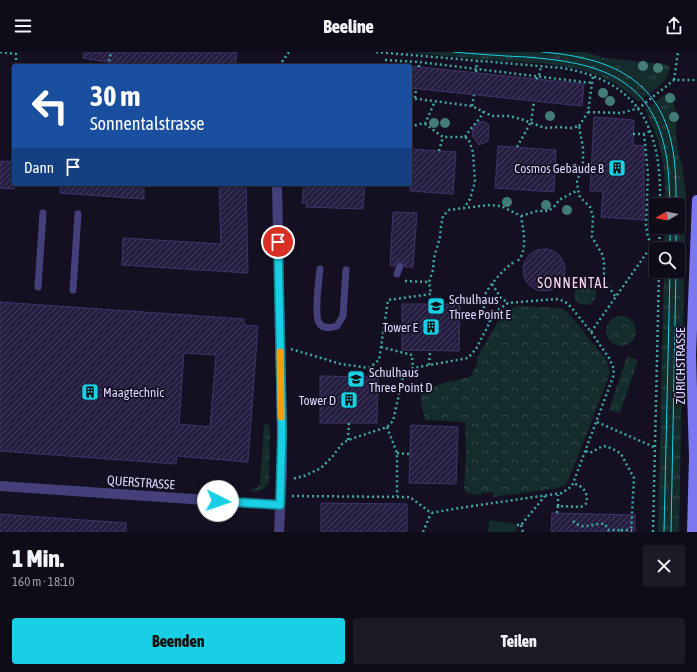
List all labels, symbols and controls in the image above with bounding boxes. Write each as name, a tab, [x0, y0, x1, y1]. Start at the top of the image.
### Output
icon: menu	[12, 15, 34, 37]
icon: share	[663, 15, 685, 37]
text: Beeline	[323, 16, 374, 37]
icon: left	[24, 80, 76, 132]
text: 30 m	[90, 80, 140, 112]
text: Sonnentalstrasse	[90, 113, 204, 134]
icon: arrive	[62, 156, 84, 178]
building icon: Cosmos Gebäude B	[607, 158, 627, 178]
text: Dann	[24, 159, 54, 176]
place label: Cosmos Gebäude B	[514, 161, 605, 176]
north arrow	[649, 198, 685, 234]
map controls	[649, 198, 685, 278]
pin	[261, 225, 295, 259]
icon: arrive	[267, 231, 289, 253]
button: search	[649, 242, 685, 278]
district label: SONNENTAL	[537, 275, 609, 291]
place label: Schulhaus Three Point E	[449, 292, 511, 322]
school or university icon: Schulhaus Three Point E	[426, 296, 446, 316]
building icon: Tower E	[421, 317, 441, 337]
place label: Tower E	[382, 320, 418, 335]
street label: ZÜRICHSTRASSE	[673, 327, 688, 405]
place label: Schulhaus Three Point D	[369, 365, 433, 395]
school or university icon: Schulhaus Three Point D	[346, 369, 366, 389]
building icon: Maagtechnic	[80, 382, 100, 402]
place label: Maagtechnic	[103, 385, 164, 400]
building icon: Tower D	[339, 390, 359, 410]
place label: Tower D	[299, 393, 336, 408]
street label: QUERSTRASSE	[107, 473, 176, 492]
position arrow	[197, 480, 239, 522]
text: 1 Min.	[12, 545, 64, 572]
button: close	[643, 545, 685, 587]
text: 160 m · 18:10	[12, 574, 75, 589]
button: Beenden	[12, 618, 345, 664]
button: Teilen	[353, 618, 685, 664]

